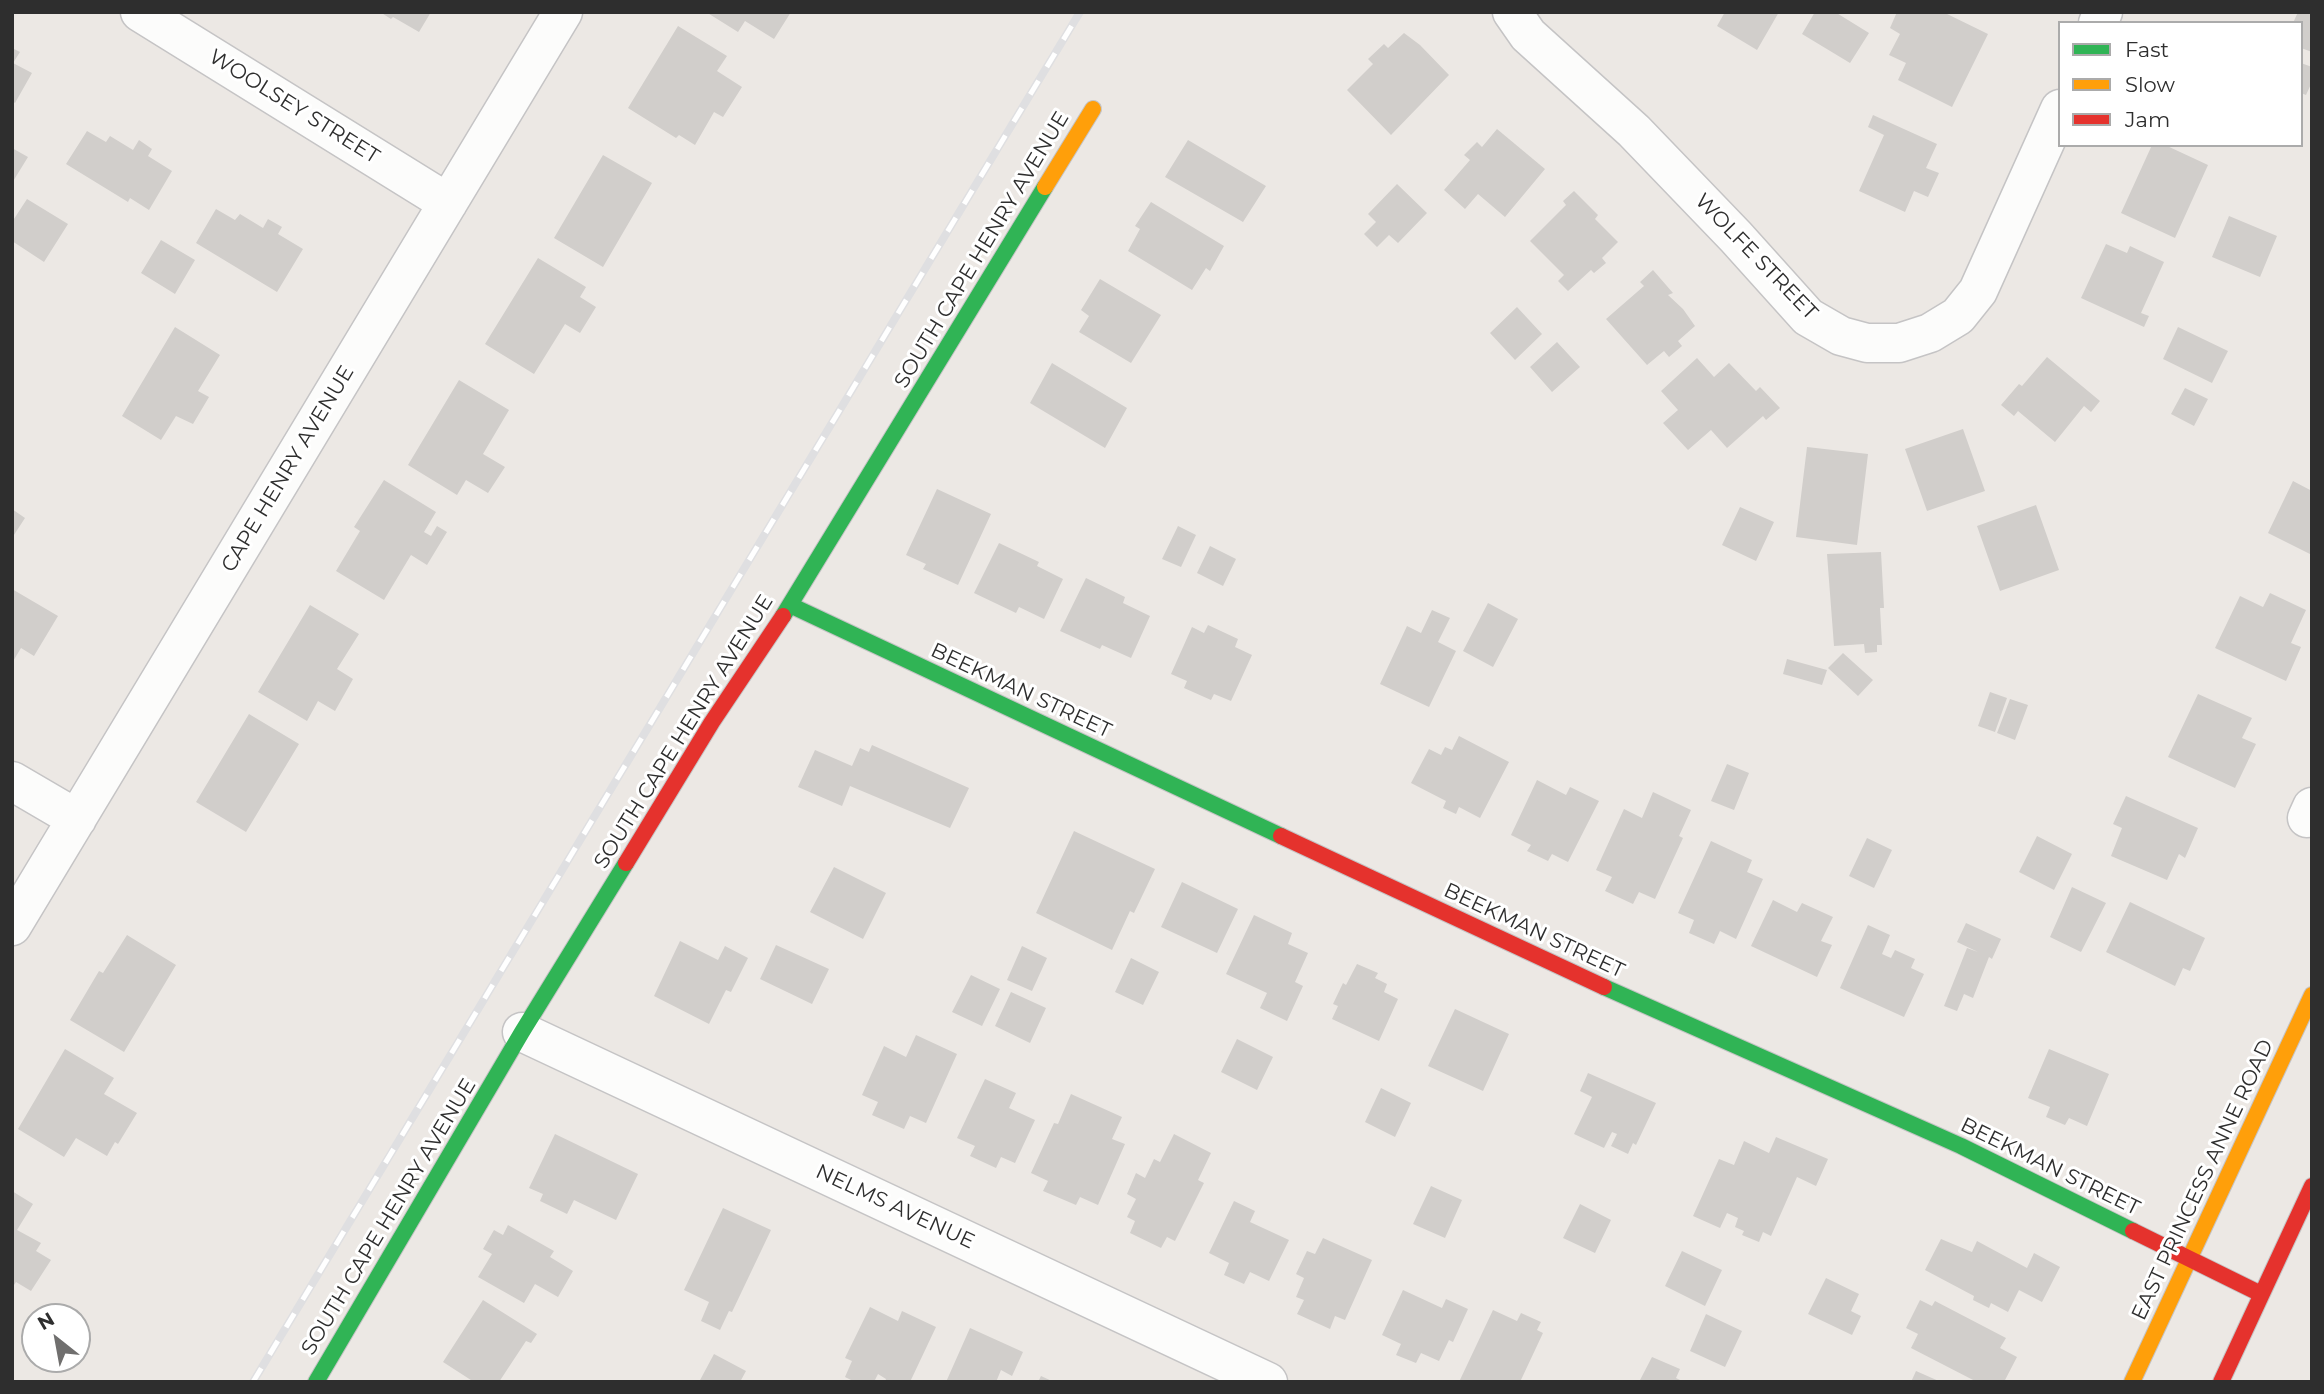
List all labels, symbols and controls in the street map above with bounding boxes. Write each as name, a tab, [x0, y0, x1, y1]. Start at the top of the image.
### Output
legend	[2058, 21, 2303, 147]
text: Fast	[2125, 37, 2169, 62]
street label: WOOLSEY STREET	[204, 44, 384, 170]
text: Slow	[2125, 72, 2175, 97]
street label: SOUTH CAPE HENRY AVENUE	[889, 107, 1075, 393]
text: Jam	[2125, 107, 2170, 132]
street label: WOLFE STREET	[1689, 189, 1823, 325]
street label: CAPE HENRY AVENUE	[216, 361, 360, 577]
street label: SOUTH CAPE HENRY AVENUE	[589, 591, 779, 873]
street label: BEEKMAN STREET	[927, 638, 1115, 744]
street label: BEEKMAN STREET	[1440, 878, 1628, 984]
street label: EAST PRINCESS ANNE ROAD	[2127, 1036, 2279, 1324]
street label: SOUTH CAPE HENRY AVENUE	[296, 1074, 482, 1360]
street label: BEEKMAN STREET	[1956, 1113, 2144, 1221]
street label: NELMS AVENUE	[812, 1159, 978, 1255]
north arrow	[21, 1303, 91, 1373]
text: N	[33, 1307, 58, 1335]

